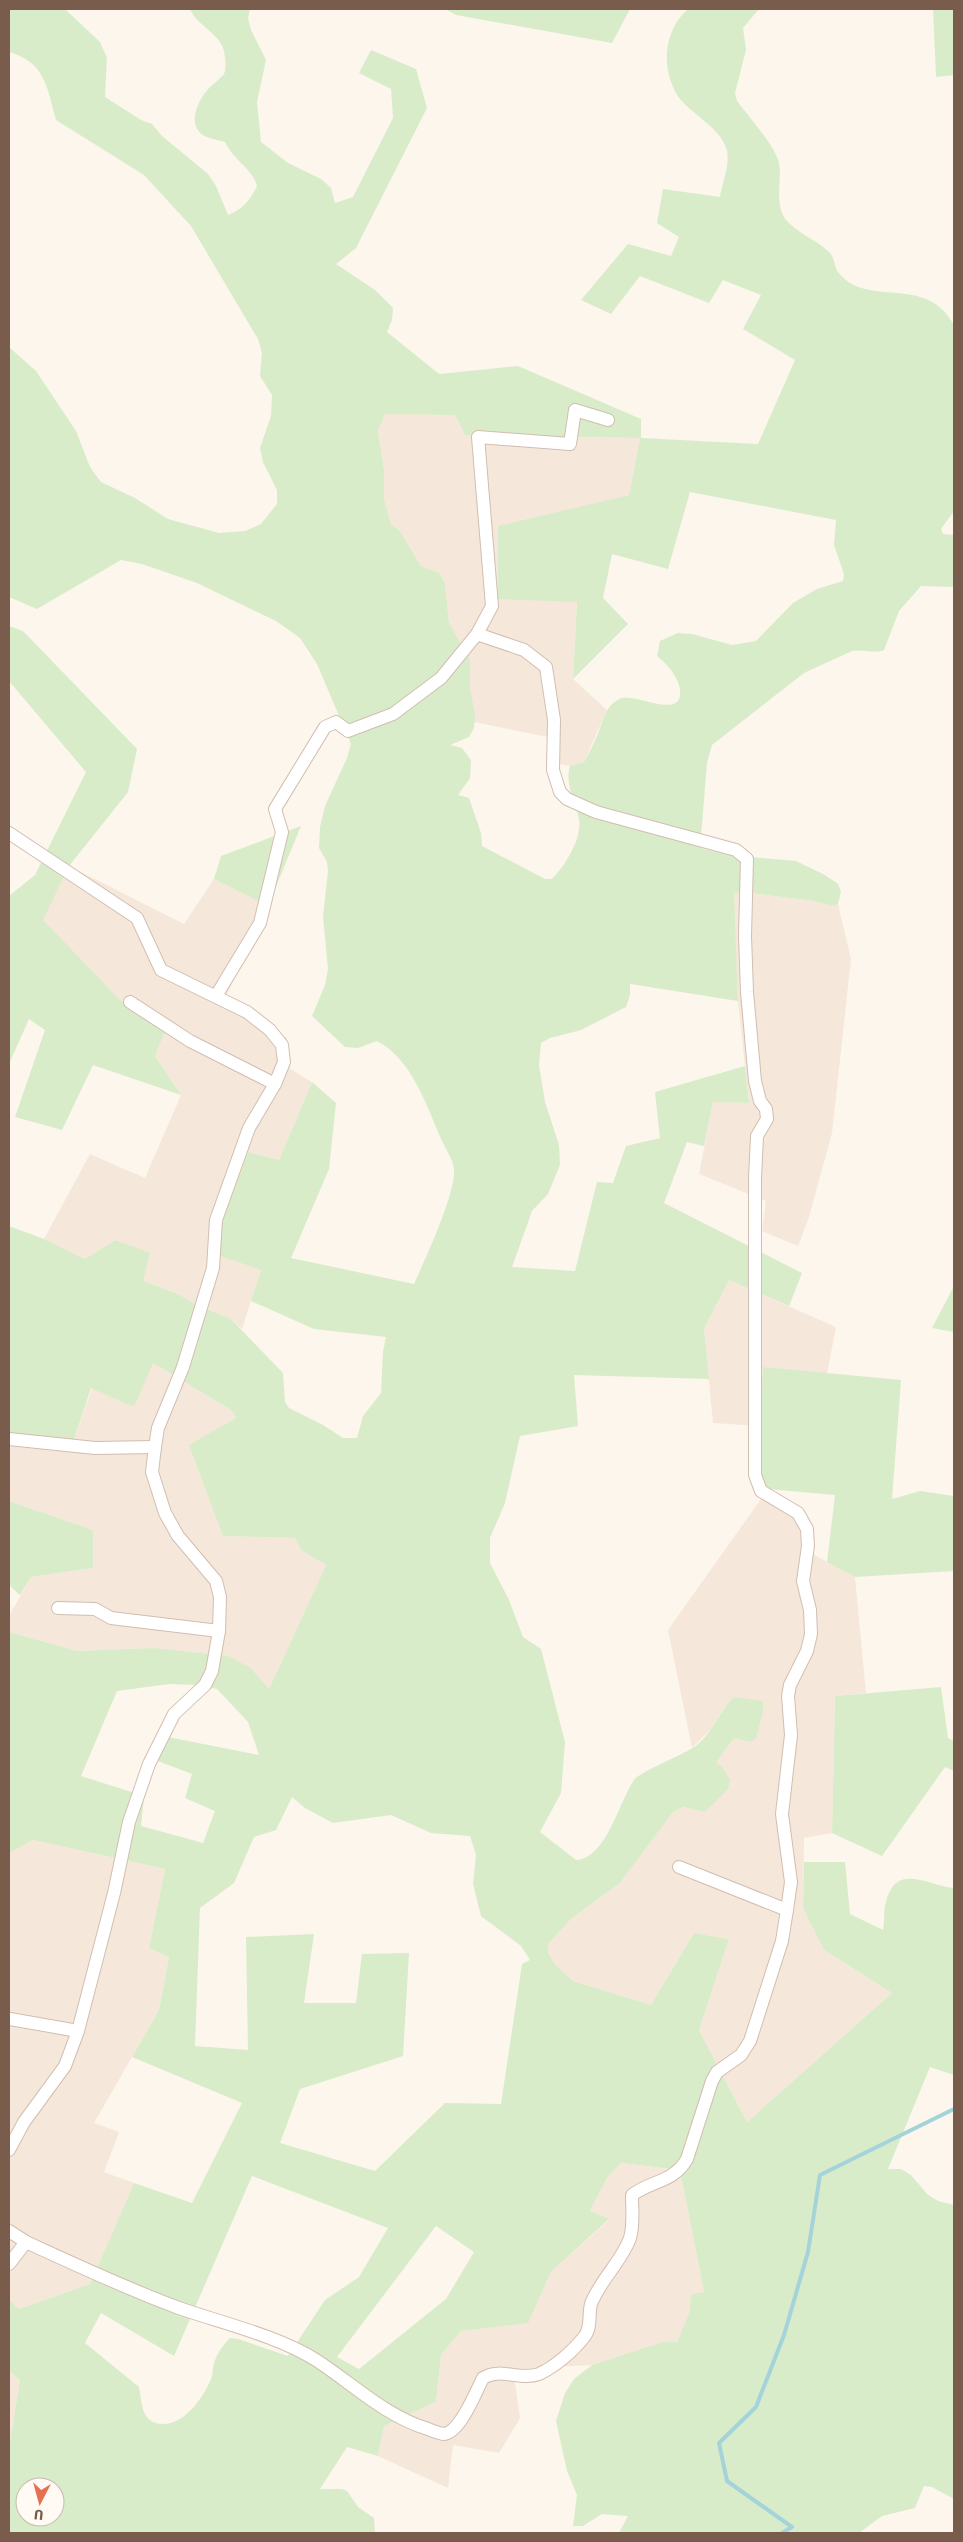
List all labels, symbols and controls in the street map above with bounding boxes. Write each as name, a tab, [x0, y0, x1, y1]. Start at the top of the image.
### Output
north arrow	[15, 2477, 65, 2527]
text: U	[33, 2506, 44, 2523]

